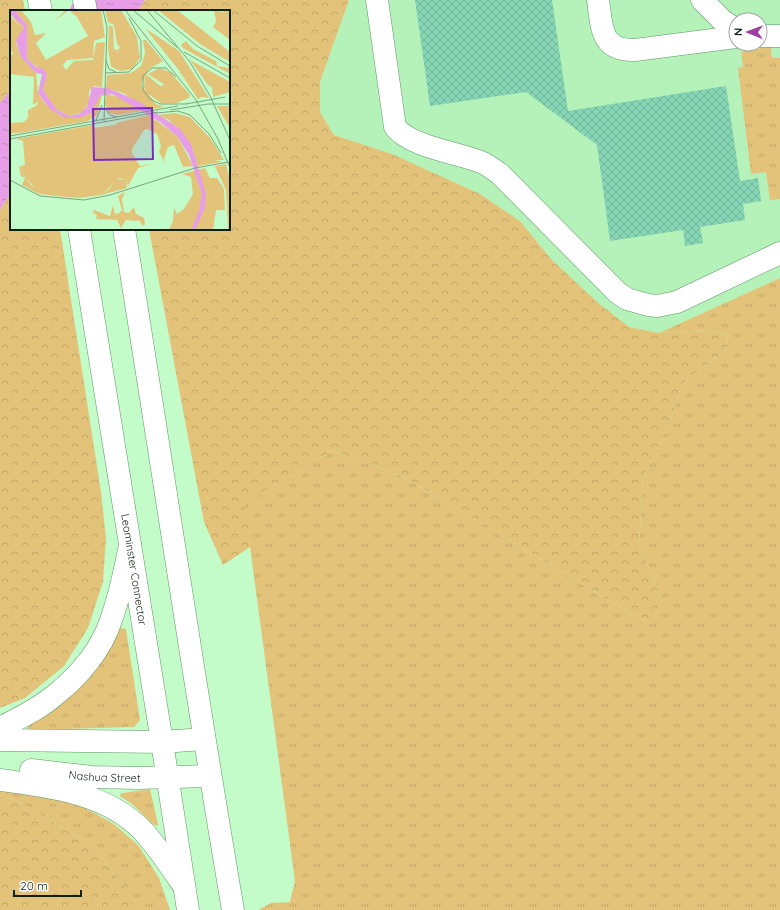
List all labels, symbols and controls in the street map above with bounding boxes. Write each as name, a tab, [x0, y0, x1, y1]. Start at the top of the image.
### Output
inset map	[10, 10, 230, 230]
north arrow	[728, 12, 768, 52]
text: N	[731, 28, 745, 36]
street label: Leominster Connector	[118, 513, 150, 627]
street label: Nashua Street	[68, 767, 141, 785]
scale bar	[14, 872, 81, 898]
text: 20 m	[20, 878, 48, 893]

